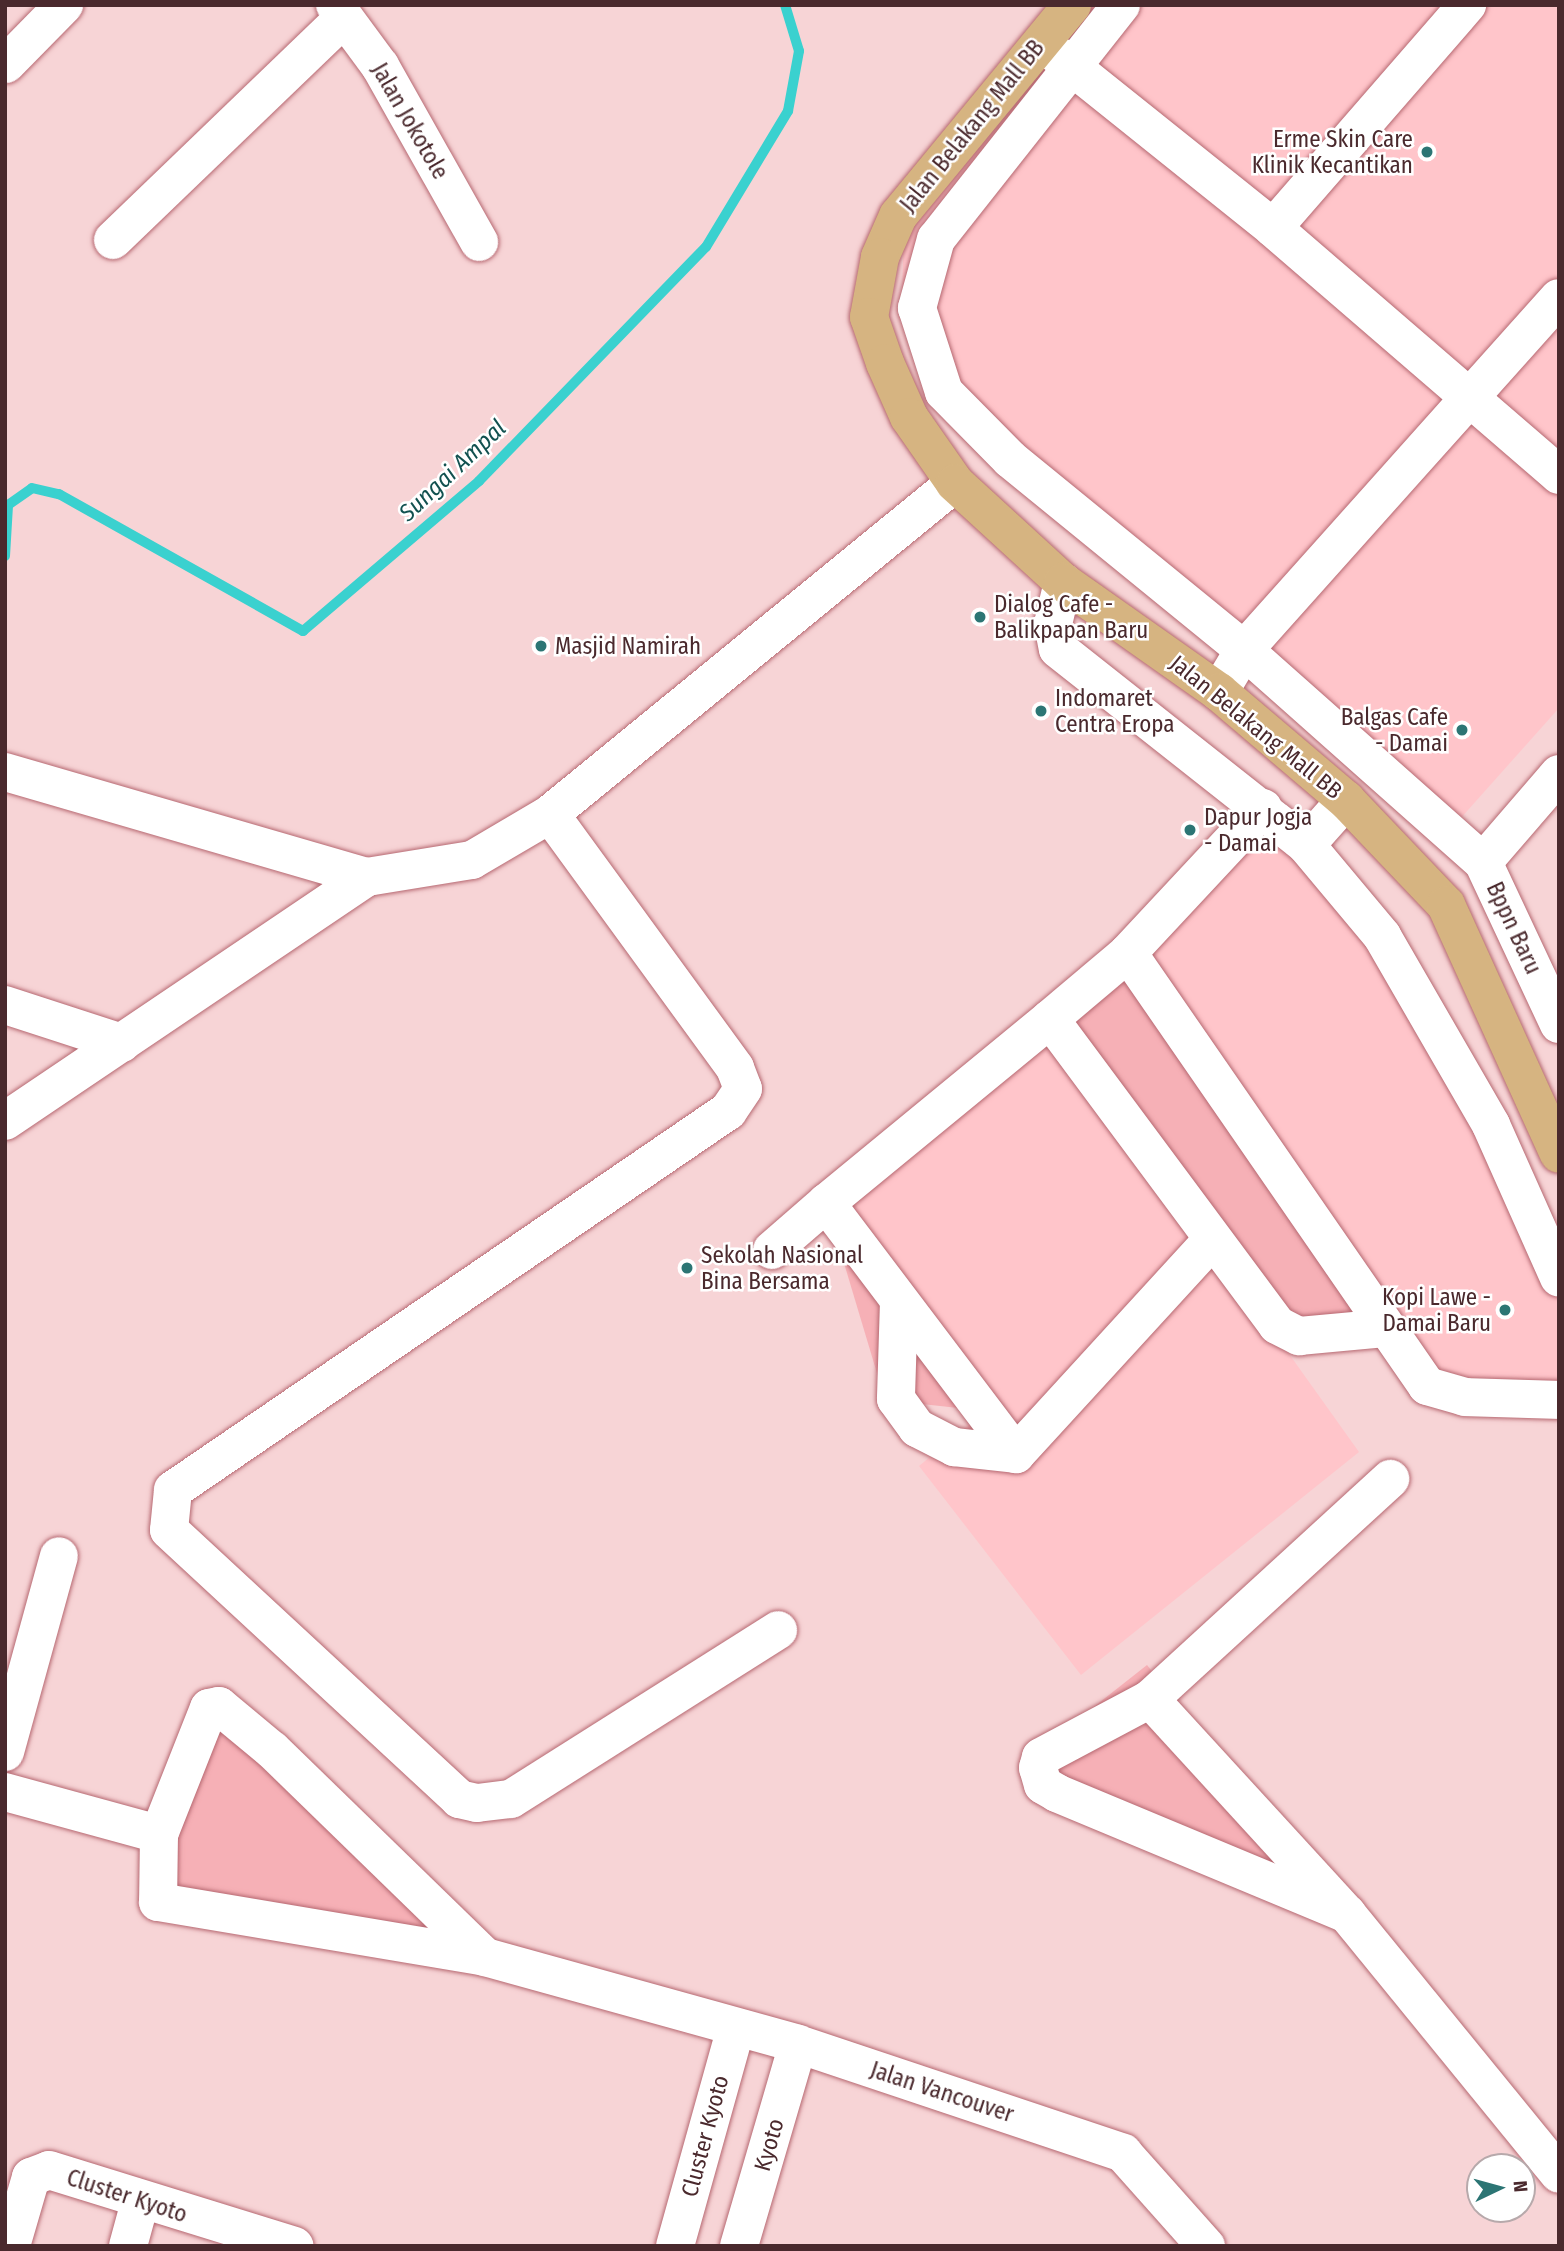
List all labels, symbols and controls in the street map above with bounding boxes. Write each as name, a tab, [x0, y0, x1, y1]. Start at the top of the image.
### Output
street label: Jalan Belakang Mall BB	[894, 34, 1050, 218]
street label: Jalan Jokotole	[366, 58, 454, 184]
place label: Erme Skin Care Klinik Kecantikan	[1252, 125, 1413, 179]
marker: Erme Skin Care Klinik Kecantikan	[1419, 144, 1435, 160]
water label: Sungai Ampal	[394, 414, 512, 528]
place label: Dialog Cafe - Balikpapan Baru	[994, 590, 1148, 644]
marker: Dialog Cafe - Balikpapan Baru	[972, 609, 988, 625]
place label: Masjid Namirah	[555, 632, 701, 660]
marker: Masjid Namirah	[533, 638, 549, 654]
street label: Jalan Belakang Mall BB	[1164, 649, 1348, 805]
place label: Indomaret Centra Eropa	[1055, 684, 1175, 738]
marker: Indomaret Centra Eropa	[1033, 703, 1049, 719]
place label: Balgas Cafe - Damai	[1341, 703, 1448, 757]
marker: Balgas Cafe - Damai	[1454, 722, 1470, 738]
place label: Dapur Jogja - Damai	[1204, 803, 1312, 857]
marker: Dapur Jogja - Damai	[1182, 822, 1198, 838]
street label: Bppn Baru	[1481, 878, 1547, 978]
place label: Sekolah Nasional Bina Bersama	[701, 1241, 863, 1295]
marker: Sekolah Nasional Bina Bersama	[679, 1260, 695, 1276]
place label: Kopi Lawe - Damai Baru	[1382, 1283, 1491, 1337]
marker: Kopi Lawe - Damai Baru	[1497, 1302, 1513, 1318]
street label: Jalan Vancouver	[867, 2056, 1017, 2128]
street label: Cluster Kyoto	[676, 2072, 734, 2200]
street label: Kyoto	[748, 2115, 790, 2175]
north arrow	[1466, 2153, 1536, 2223]
street label: Cluster Kyoto	[63, 2164, 191, 2228]
text: N	[1508, 2180, 1532, 2193]

